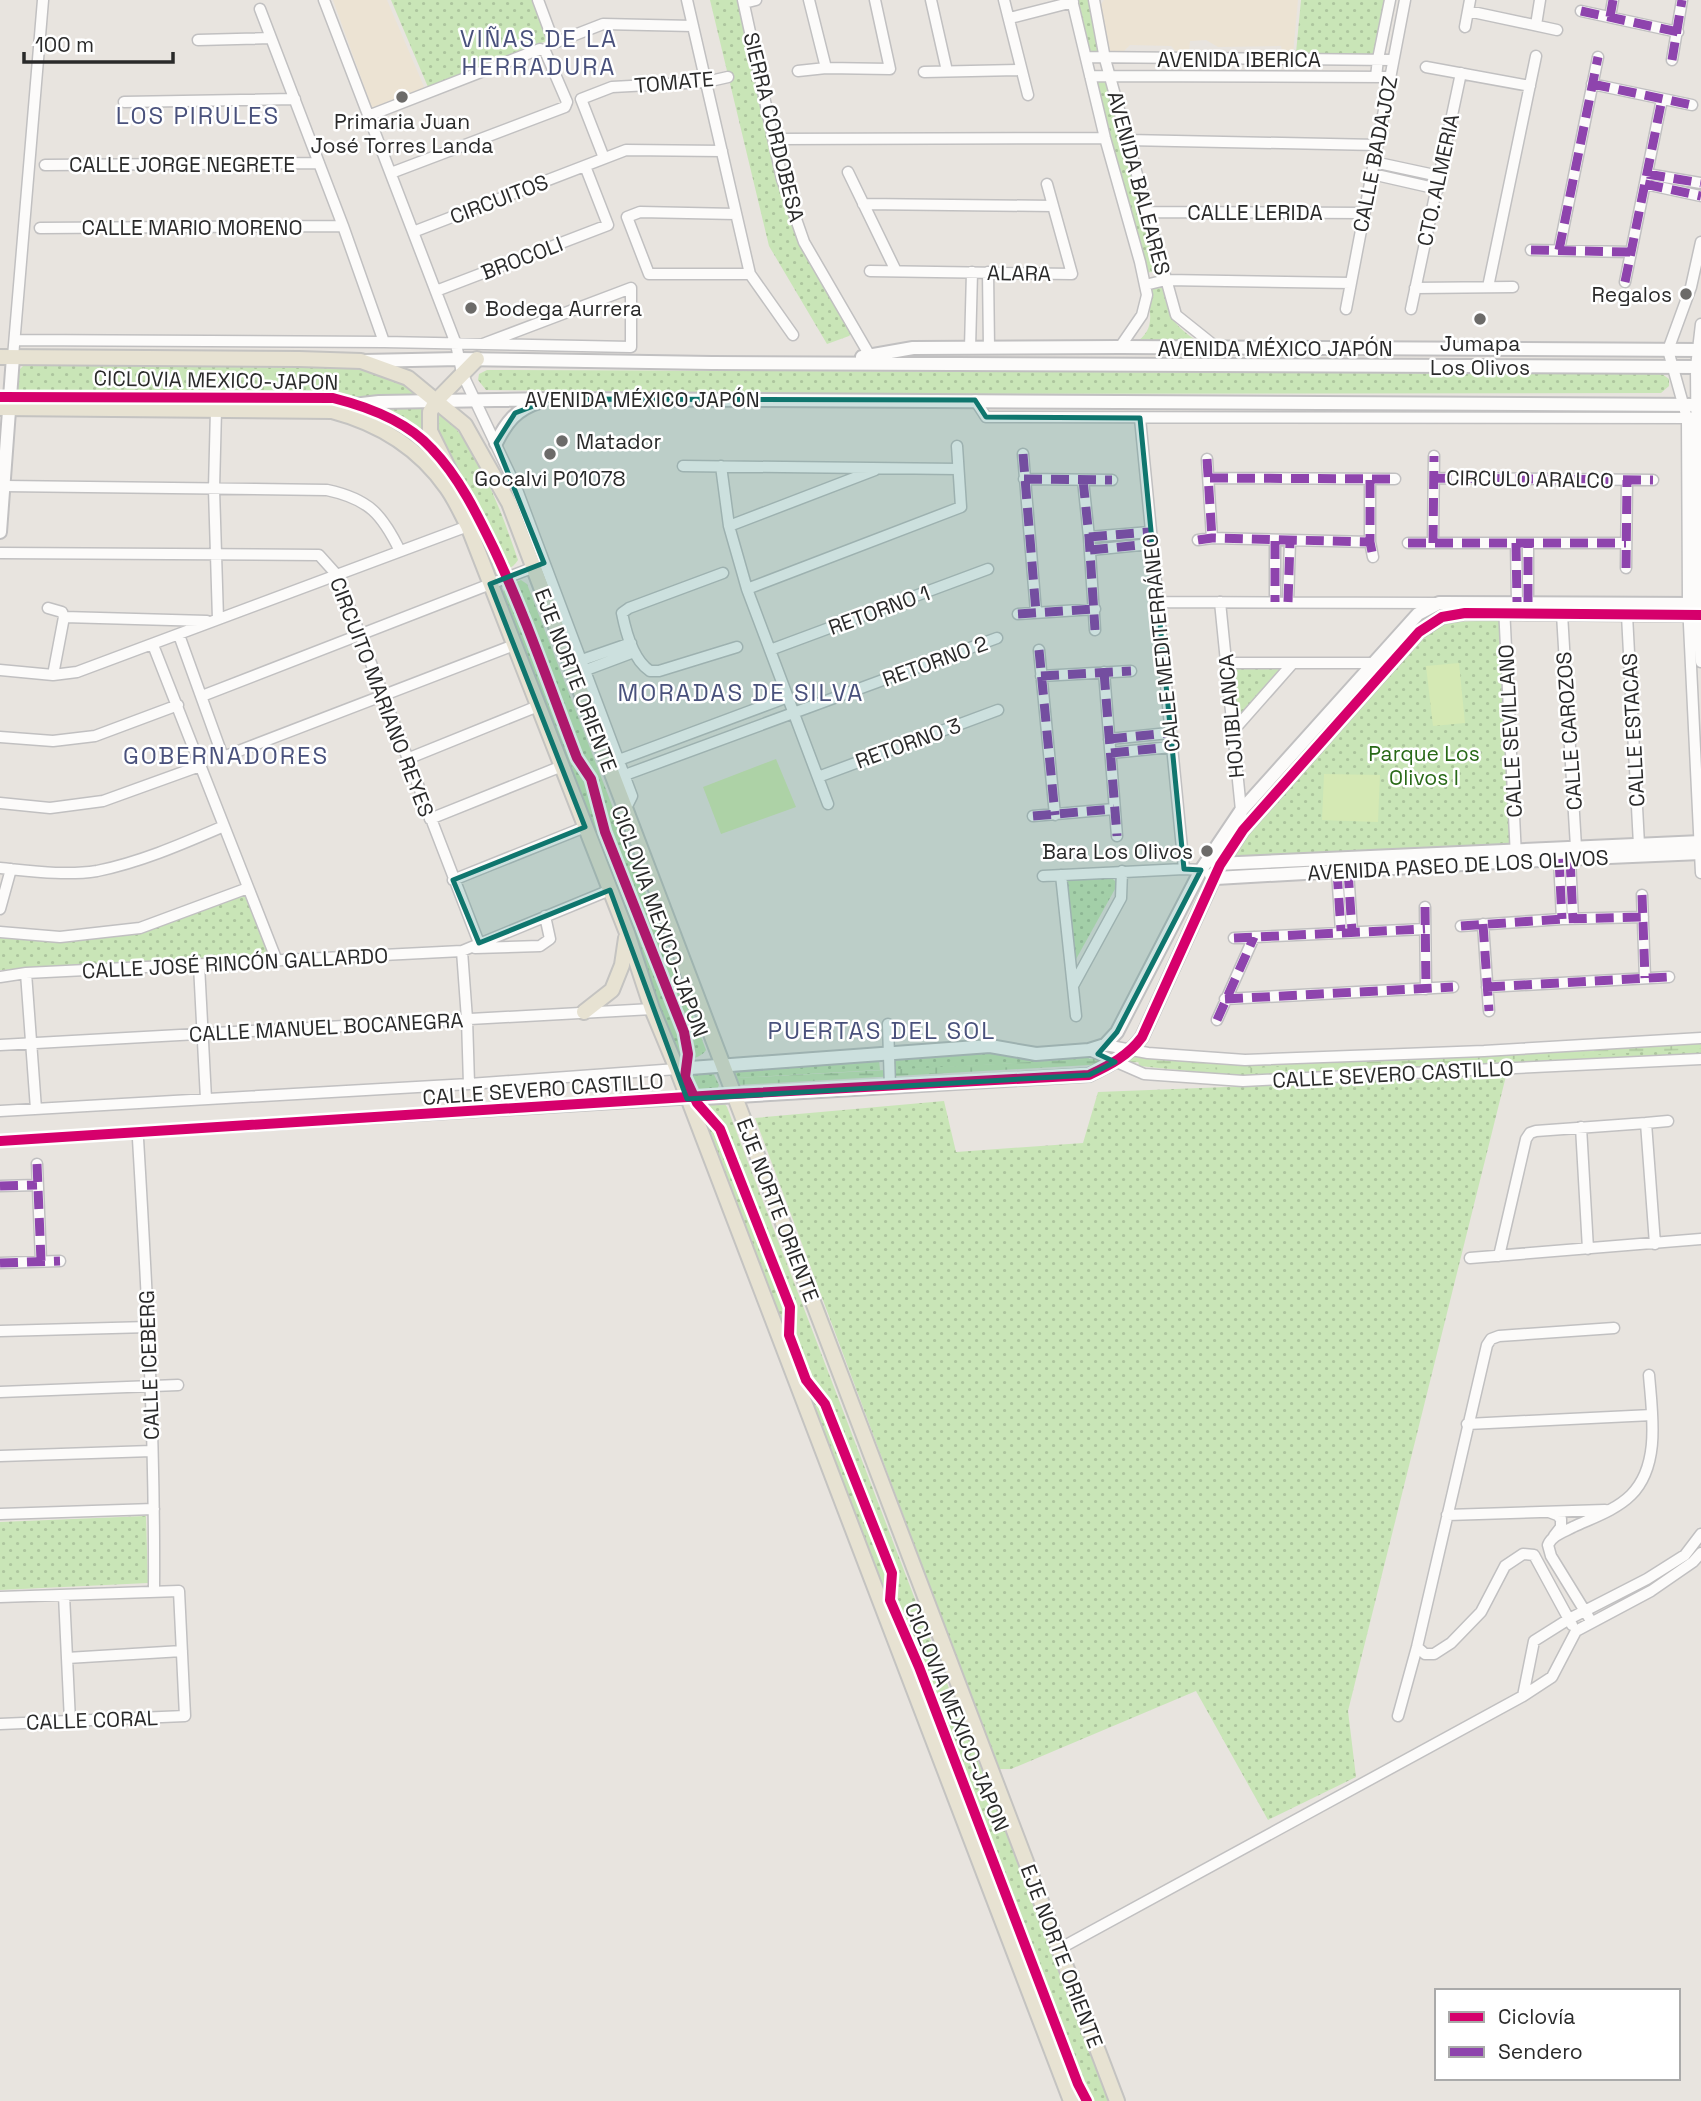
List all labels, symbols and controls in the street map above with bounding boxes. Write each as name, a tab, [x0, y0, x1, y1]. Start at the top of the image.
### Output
scale bar	[24, 21, 173, 65]
district label: VIÑAS DE LA HERRADURA	[460, 23, 618, 82]
street label: SIERRA CORDOBESA	[737, 29, 811, 225]
text: 100 m	[35, 31, 94, 58]
street label: AVENIDA IBERICA	[1157, 46, 1321, 73]
street label: TOMATE	[633, 65, 715, 99]
street label: CALLE BADAJOZ	[1347, 74, 1403, 234]
street label: AVENIDA BALEARES	[1101, 88, 1177, 278]
marker: Primaria Juan José Torres Landa	[394, 89, 410, 105]
district label: LOS PIRULES	[116, 100, 280, 131]
place label: Primaria Juan José Torres Landa	[311, 108, 493, 159]
street label: CTO. ALMERIA	[1411, 111, 1465, 249]
street label: CALLE JORGE NEGRETE	[69, 151, 295, 178]
street label: CIRCUITOS	[446, 168, 552, 230]
street label: CALLE LERIDA	[1187, 199, 1323, 226]
street label: CALLE MARIO MORENO	[81, 214, 303, 241]
street label: BROCOLI	[477, 230, 567, 286]
street label: ALARA	[987, 259, 1051, 287]
place label: Regalos	[1592, 281, 1672, 308]
marker: Regalos	[1678, 286, 1694, 302]
place label: Bodega Aurrera	[485, 295, 642, 322]
marker: Bodega Aurrera	[463, 300, 479, 316]
marker: Jumapa Los Olivos	[1472, 311, 1488, 327]
place label: Jumapa Los Olivos	[1430, 330, 1530, 381]
street label: AVENIDA MÉXICO JAPÓN	[1157, 335, 1393, 362]
street label: CICLOVIA MEXICO-JAPON	[93, 364, 339, 396]
street label: AVENIDA MÉXICO JAPÓN	[524, 386, 760, 413]
place label: Matador	[576, 428, 661, 455]
marker: Matador	[554, 433, 570, 449]
marker: Gocalvi P01078	[542, 446, 558, 462]
street label: CIRCULO ARALCO	[1446, 464, 1614, 494]
place label: Gocalvi P01078	[474, 465, 626, 492]
street label: CALLE MEDITERRÁNEO	[1136, 532, 1186, 754]
street label: CIRCUITO MARIANO REYES	[324, 573, 440, 821]
street label: RETORNO 1	[824, 579, 934, 641]
street label: EJE NORTE ORIENTE	[529, 584, 623, 776]
street label: RETORNO 2	[879, 629, 991, 693]
street label: CALLE SEVILLANO	[1492, 644, 1528, 818]
street label: CALLE CAROZOS	[1550, 651, 1588, 811]
street label: CALLE ESTACAS	[1615, 652, 1651, 808]
street label: HOJIBLANCA	[1212, 653, 1250, 779]
district label: MORADAS DE SILVA	[618, 677, 864, 708]
street label: RETORNO 3	[852, 711, 964, 775]
district label: GOBERNADORES	[123, 740, 329, 771]
park label: Parque Los Olivos I	[1368, 740, 1480, 791]
street label: CICLOVIA MEXICO-JAPON	[605, 801, 715, 1041]
place label: Bara Los Olivos	[1042, 838, 1193, 865]
marker: Bara Los Olivos	[1199, 843, 1215, 859]
street label: AVENIDA PASEO DE LOS OLIVOS	[1307, 844, 1609, 886]
street label: CALLE JOSÉ RINCÓN GALLARDO	[81, 941, 389, 985]
street label: CALLE MANUEL BOCANEGRA	[188, 1006, 464, 1048]
district label: PUERTAS DEL SOL	[768, 1015, 996, 1046]
street label: CALLE SEVERO CASTILLO	[1272, 1054, 1514, 1094]
street label: CALLE SEVERO CASTILLO	[421, 1067, 665, 1111]
street label: EJE NORTE ORIENTE	[731, 1114, 825, 1306]
street label: CALLE ICEBERG	[133, 1290, 165, 1440]
street label: CICLOVIA MEXICO-JAPON	[899, 1599, 1015, 1835]
street label: CALLE CORAL	[25, 1704, 159, 1736]
street label: EJE NORTE ORIENTE	[1015, 1860, 1109, 2052]
legend	[1435, 1989, 1680, 2080]
text: Ciclovía	[1498, 2003, 1575, 2030]
text: Sendero	[1498, 2038, 1583, 2065]

